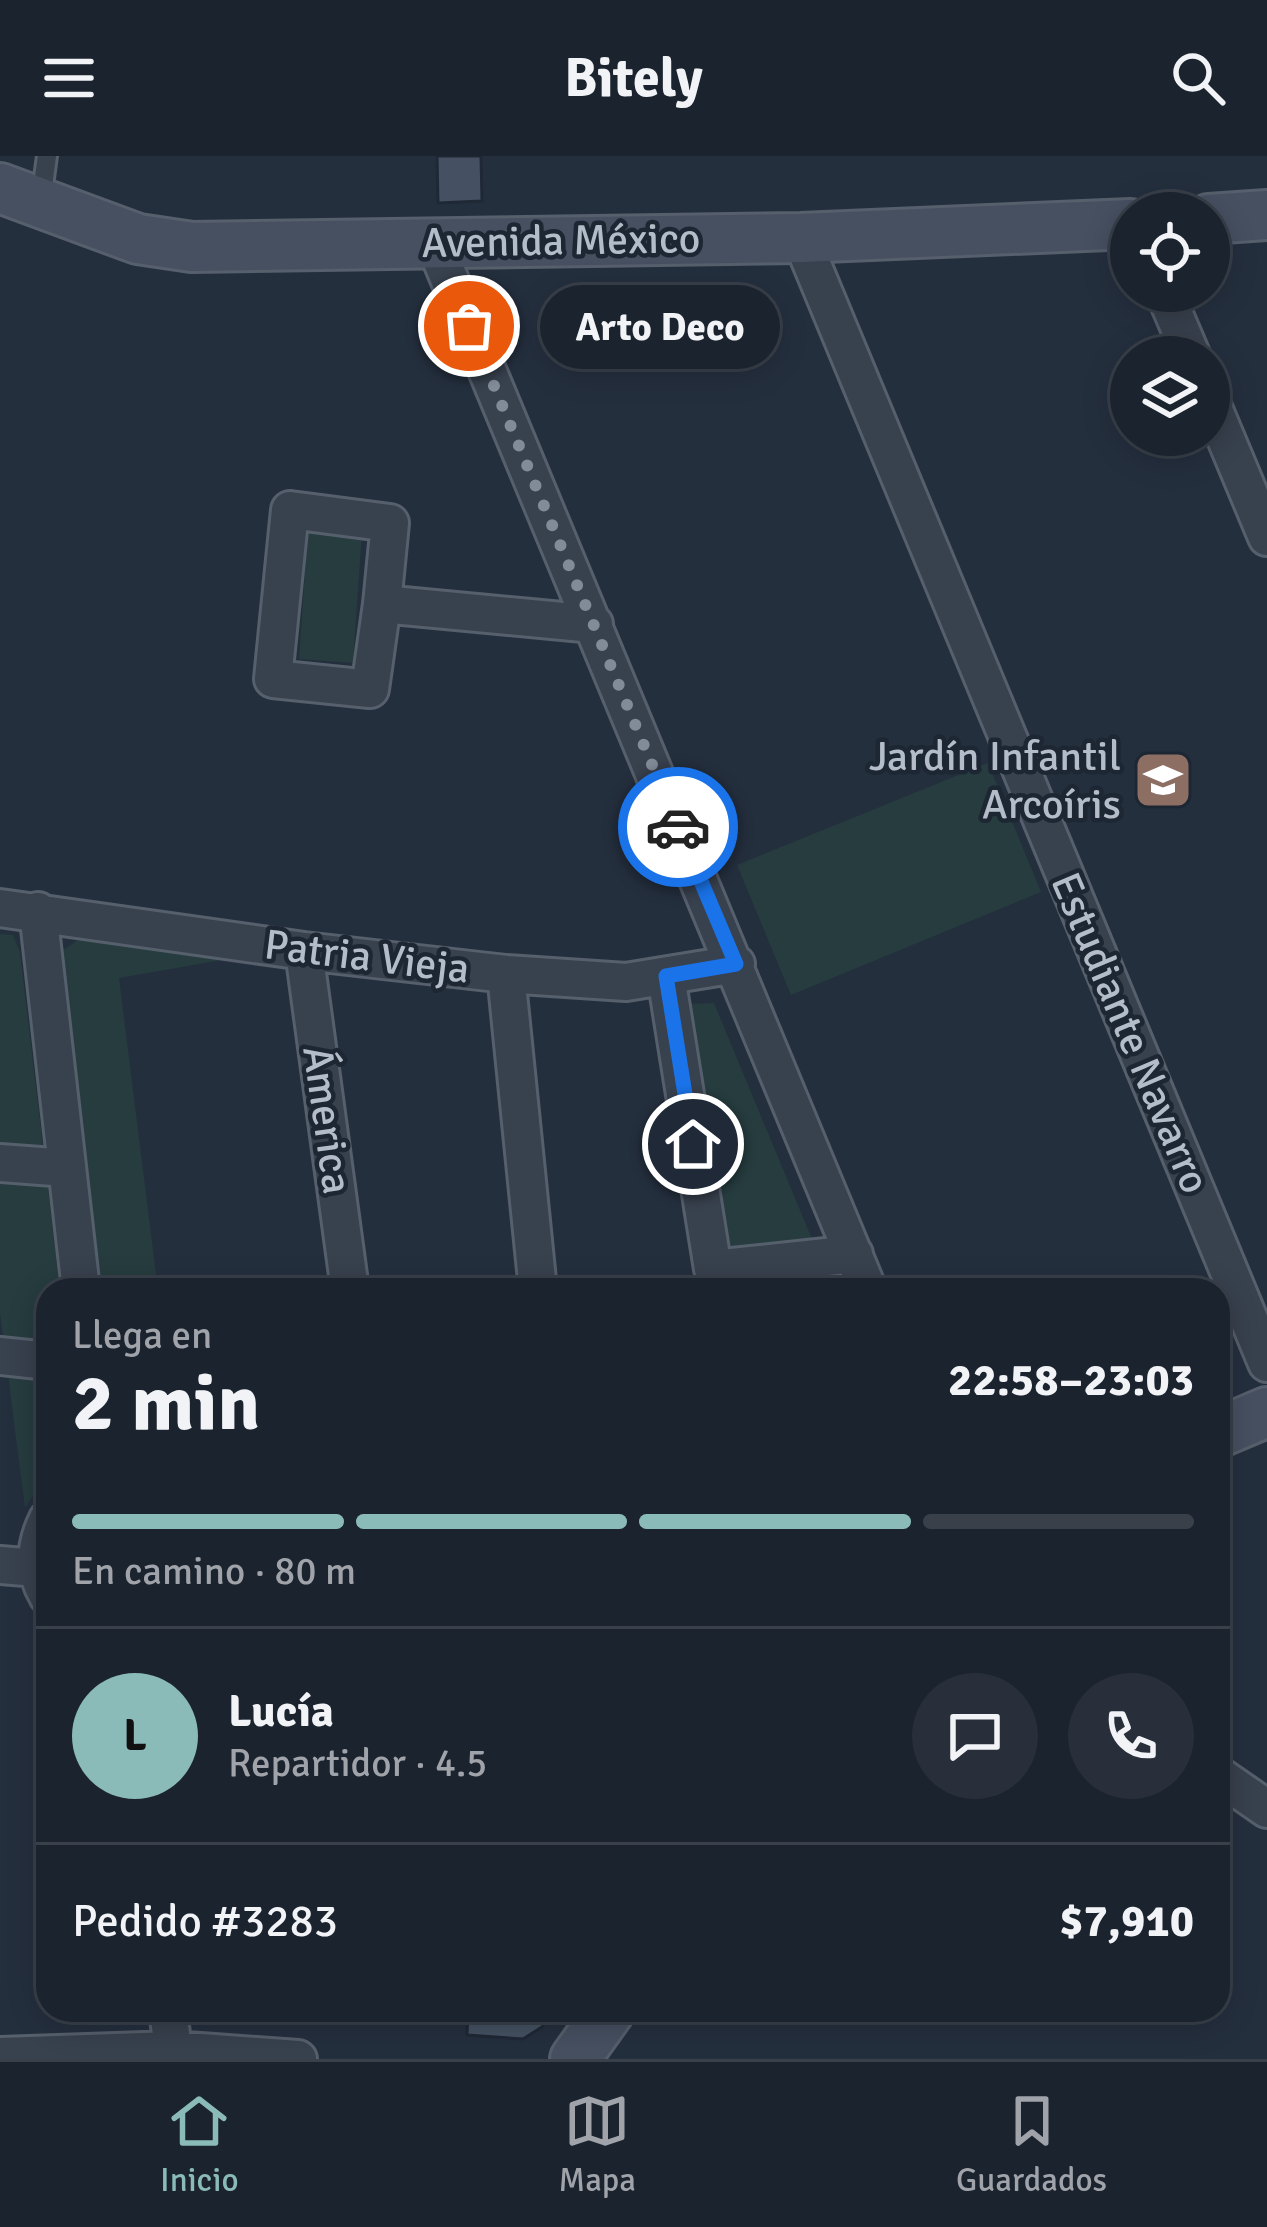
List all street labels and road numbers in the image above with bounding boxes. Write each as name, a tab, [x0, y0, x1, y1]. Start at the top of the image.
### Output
street label: Avenida México	[421, 213, 701, 269]
street label: Estudiante Navarro	[1039, 865, 1221, 1201]
street label: Patria Vieja	[262, 919, 472, 995]
street label: Ámerica	[291, 1043, 363, 1197]

